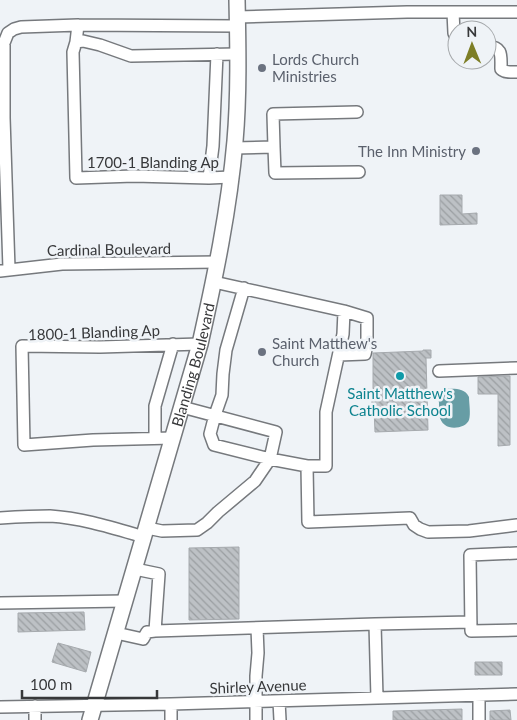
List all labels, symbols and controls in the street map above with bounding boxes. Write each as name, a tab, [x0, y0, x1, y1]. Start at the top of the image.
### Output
north arrow	[447, 20, 497, 70]
text: N	[466, 23, 477, 40]
place label: Lords Church Ministries	[272, 50, 359, 85]
marker: Lords Church Ministries	[256, 62, 268, 74]
place label: The Inn Ministry	[358, 142, 466, 160]
marker: The Inn Ministry	[470, 145, 482, 157]
street label: 1700-1 Blanding Ap	[87, 153, 219, 171]
street label: Cardinal Boulevard	[47, 239, 171, 259]
street label: Blanding Boulevard	[167, 301, 218, 429]
street label: 1800-1 Blanding Ap	[28, 321, 160, 343]
place label: Saint Matthew's Church	[272, 334, 377, 369]
marker: Saint Matthew's Church	[256, 346, 268, 358]
marker: Saint Matthew's Catholic School	[394, 370, 406, 382]
place label: Saint Matthew's Catholic School	[347, 384, 453, 419]
scale bar	[22, 668, 158, 700]
text: 100 m	[30, 675, 72, 693]
street label: Shirley Avenue	[209, 675, 307, 697]

